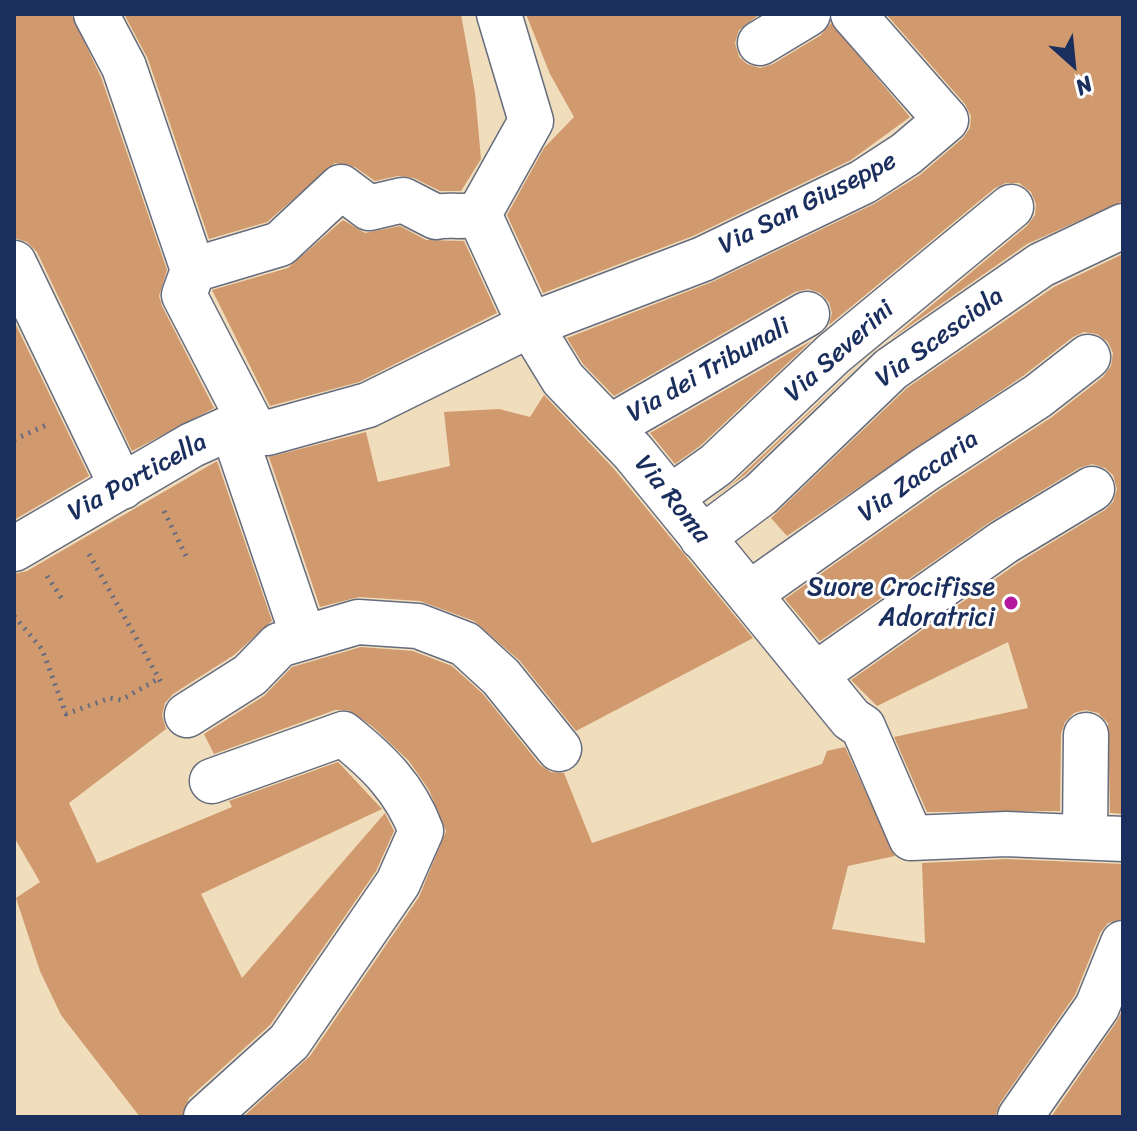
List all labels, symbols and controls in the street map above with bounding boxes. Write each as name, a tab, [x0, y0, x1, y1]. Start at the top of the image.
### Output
north arrow	[1033, 24, 1113, 104]
text: N	[1068, 65, 1100, 107]
street label: Via San Giuseppe	[714, 146, 902, 262]
street label: Via Scesciola	[870, 281, 1010, 395]
street label: Via Severini	[779, 295, 901, 409]
street label: Via dei Tribunali	[622, 312, 796, 430]
street label: Via Zaccaria	[853, 424, 985, 530]
street label: Via Porticella	[63, 427, 213, 529]
street label: Via Roma	[627, 450, 717, 550]
place label: Suore Crocifisse Adoratrici	[807, 572, 995, 634]
marker: Suore Crocifisse Adoratrici	[1002, 594, 1020, 612]

